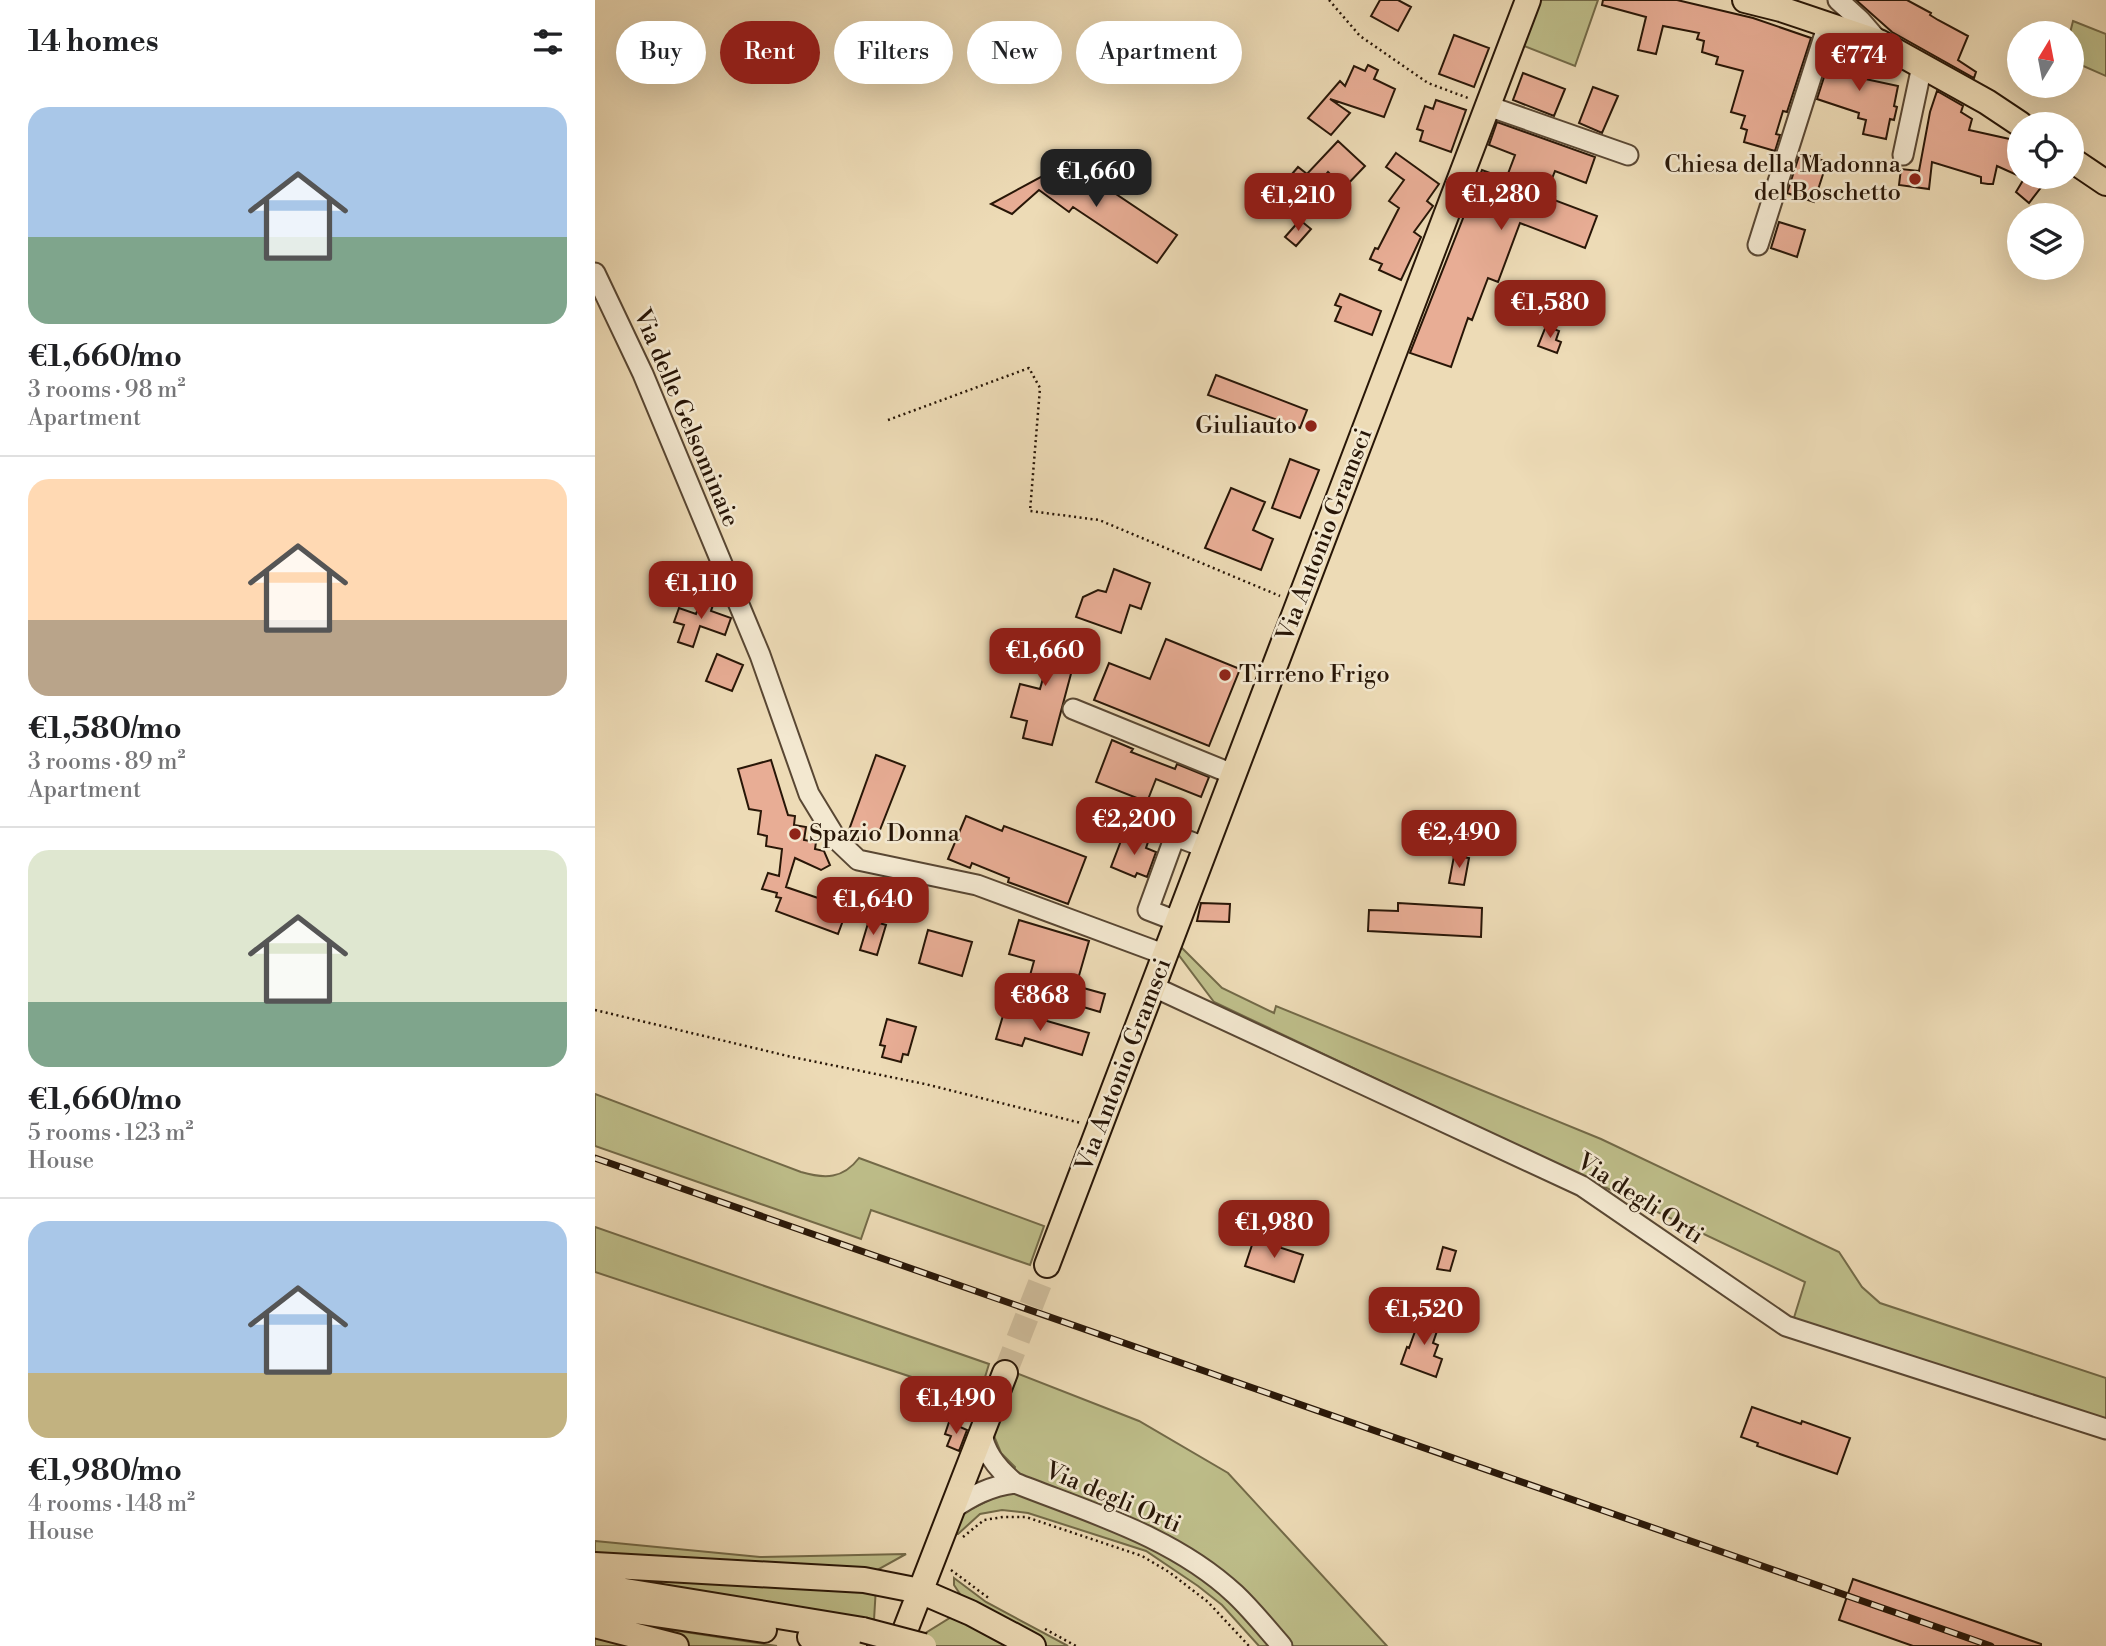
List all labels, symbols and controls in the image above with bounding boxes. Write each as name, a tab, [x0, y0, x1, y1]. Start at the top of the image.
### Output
chip: Buy	[616, 21, 706, 84]
chip: Rent	[720, 21, 820, 84]
chip: Filters	[834, 21, 953, 84]
chip: New	[967, 21, 1062, 84]
chip: Apartment	[1076, 21, 1242, 84]
north arrow	[2007, 21, 2084, 98]
map controls	[2007, 21, 2084, 280]
text: 14 homes	[28, 23, 159, 61]
icon: filters	[529, 23, 567, 61]
pin: €774	[1818, 34, 1900, 93]
text: €774	[1831, 42, 1887, 70]
button: locate	[2007, 112, 2084, 189]
pin: €1,660	[1039, 150, 1153, 209]
place label: Chiesa della Madonna del Boschetto	[1664, 150, 1902, 208]
icon: home	[235, 153, 361, 279]
text: €1,660	[1056, 158, 1136, 186]
marker: Chiesa della Madonna del Boschetto	[1907, 171, 1923, 187]
pin: €1,280	[1444, 173, 1558, 232]
pin: €1,210	[1241, 174, 1355, 233]
text: €1,280	[1461, 181, 1541, 209]
text: €1,210	[1260, 182, 1336, 210]
button: layers	[2007, 203, 2084, 280]
pin: €1,580	[1493, 280, 1607, 340]
text: €1,580	[1510, 289, 1590, 317]
street label: Via delle Gelsominaie	[626, 303, 746, 532]
text: €1,660/mo	[28, 338, 182, 376]
text: 3 rooms · 98 m²	[28, 376, 185, 404]
text: Apartment	[28, 404, 141, 432]
place label: Giuliauto	[1195, 411, 1297, 441]
marker: Giuliauto	[1303, 418, 1319, 434]
street label: Via Antonio Gramsci	[1270, 424, 1379, 647]
icon: home	[235, 525, 361, 651]
pin: €1,110	[644, 562, 758, 621]
text: €1,110	[665, 570, 737, 598]
pin: €1,660	[988, 628, 1102, 688]
text: €1,660	[1005, 637, 1085, 665]
place label: Tirreno Frigo	[1239, 660, 1390, 690]
marker: Tirreno Frigo	[1217, 667, 1233, 683]
text: €1,580/mo	[28, 710, 182, 748]
text: 3 rooms · 89 m²	[28, 748, 185, 776]
text: Apartment	[28, 776, 141, 804]
pin: €2,200	[1077, 798, 1191, 857]
text: €2,200	[1092, 806, 1176, 834]
pin: €2,490	[1402, 810, 1516, 870]
place label: Spazio Donna	[809, 819, 960, 849]
text: €2,490	[1417, 819, 1501, 847]
marker: Spazio Donna	[787, 826, 803, 842]
pin: €1,640	[816, 878, 930, 937]
text: €1,640	[833, 886, 913, 914]
icon: home	[235, 896, 361, 1022]
street label: Via Antonio Gramsci	[1069, 954, 1178, 1177]
pin: €868	[999, 974, 1081, 1033]
text: €868	[1011, 982, 1069, 1010]
text: €1,660/mo	[28, 1081, 182, 1119]
text: 5 rooms · 123 m²	[28, 1119, 194, 1147]
street label: Via degli Orti	[1570, 1146, 1709, 1251]
text: House	[28, 1147, 94, 1175]
pin: €1,980	[1217, 1200, 1331, 1260]
text: €1,980	[1234, 1209, 1314, 1237]
icon: home	[235, 1267, 361, 1393]
pin: €1,520	[1367, 1288, 1481, 1347]
text: €1,520	[1385, 1296, 1463, 1324]
pin: €1,490	[899, 1376, 1013, 1436]
text: €1,490	[916, 1385, 996, 1413]
text: €1,980/mo	[28, 1452, 182, 1490]
street label: Via degli Orti	[1039, 1455, 1186, 1540]
text: 4 rooms · 148 m²	[28, 1490, 195, 1518]
text: House	[28, 1518, 94, 1546]

